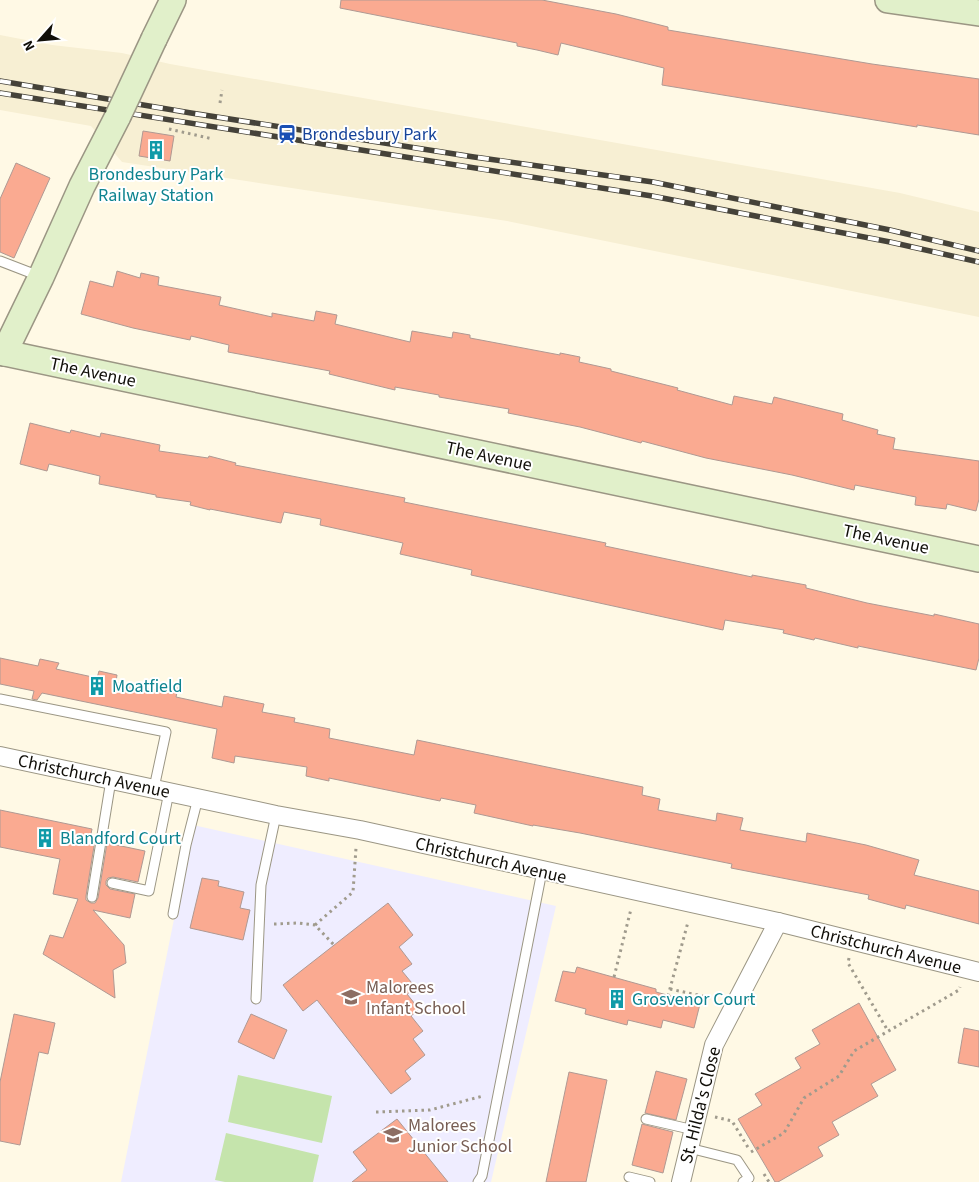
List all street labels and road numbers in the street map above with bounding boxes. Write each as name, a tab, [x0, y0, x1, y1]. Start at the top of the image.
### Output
street label: The Avenue	[48, 351, 138, 394]
street label: The Avenue	[444, 435, 534, 478]
street label: The Avenue	[841, 518, 931, 561]
street label: Christchurch Avenue	[16, 748, 172, 805]
street label: Christchurch Avenue	[413, 831, 569, 890]
street label: Christchurch Avenue	[808, 919, 964, 980]
street label: St. Hilda's Close	[674, 1044, 727, 1166]

